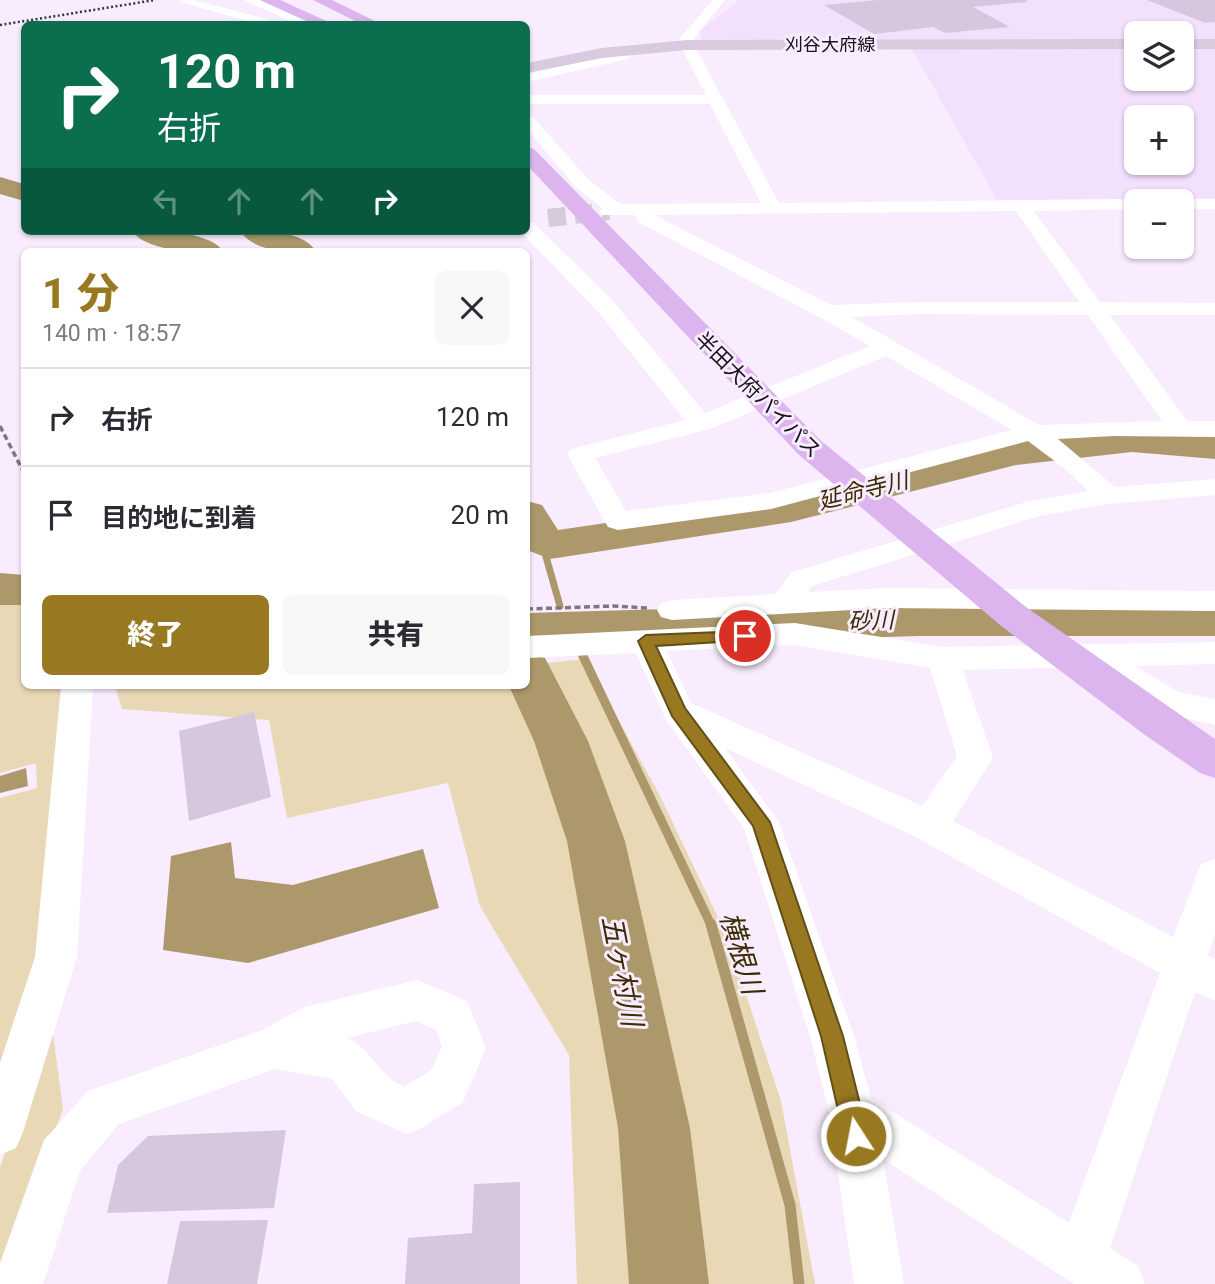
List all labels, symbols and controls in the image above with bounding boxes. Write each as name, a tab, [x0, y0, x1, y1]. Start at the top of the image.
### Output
map controls	[1124, 21, 1194, 259]
button: layers	[1124, 21, 1194, 91]
street label: 刈谷大府線	[785, 34, 875, 55]
text: 120 m	[157, 43, 296, 100]
icon: right	[42, 49, 133, 140]
button: +	[1124, 105, 1194, 175]
text: 右折	[157, 109, 221, 147]
icon: left	[147, 182, 185, 220]
icon: ahead	[220, 182, 258, 220]
icon: ahead	[293, 182, 331, 220]
icon: right	[366, 182, 404, 220]
button: −	[1124, 189, 1194, 259]
text: 1 分	[42, 269, 119, 318]
button: close	[435, 271, 509, 345]
text: 140 m · 18:57	[42, 320, 181, 347]
street label: 半田大府パイパス	[690, 327, 826, 463]
icon: right	[42, 398, 80, 436]
text: 120 m	[436, 402, 509, 432]
text: 右折	[101, 405, 153, 435]
water label: 延命寺川	[815, 466, 914, 515]
icon: arrive	[42, 496, 80, 534]
text: 20 m	[451, 500, 509, 530]
text: 目的地に到着	[101, 503, 257, 533]
button: 終了	[42, 595, 269, 675]
button: 共有	[283, 595, 509, 675]
pin	[715, 606, 775, 666]
water label: 砂川	[848, 607, 897, 635]
icon: arrive	[726, 617, 764, 655]
water label: 横根川	[713, 908, 770, 1001]
water label: 五ヶ村川	[595, 913, 649, 1032]
position arrow	[819, 1099, 893, 1173]

